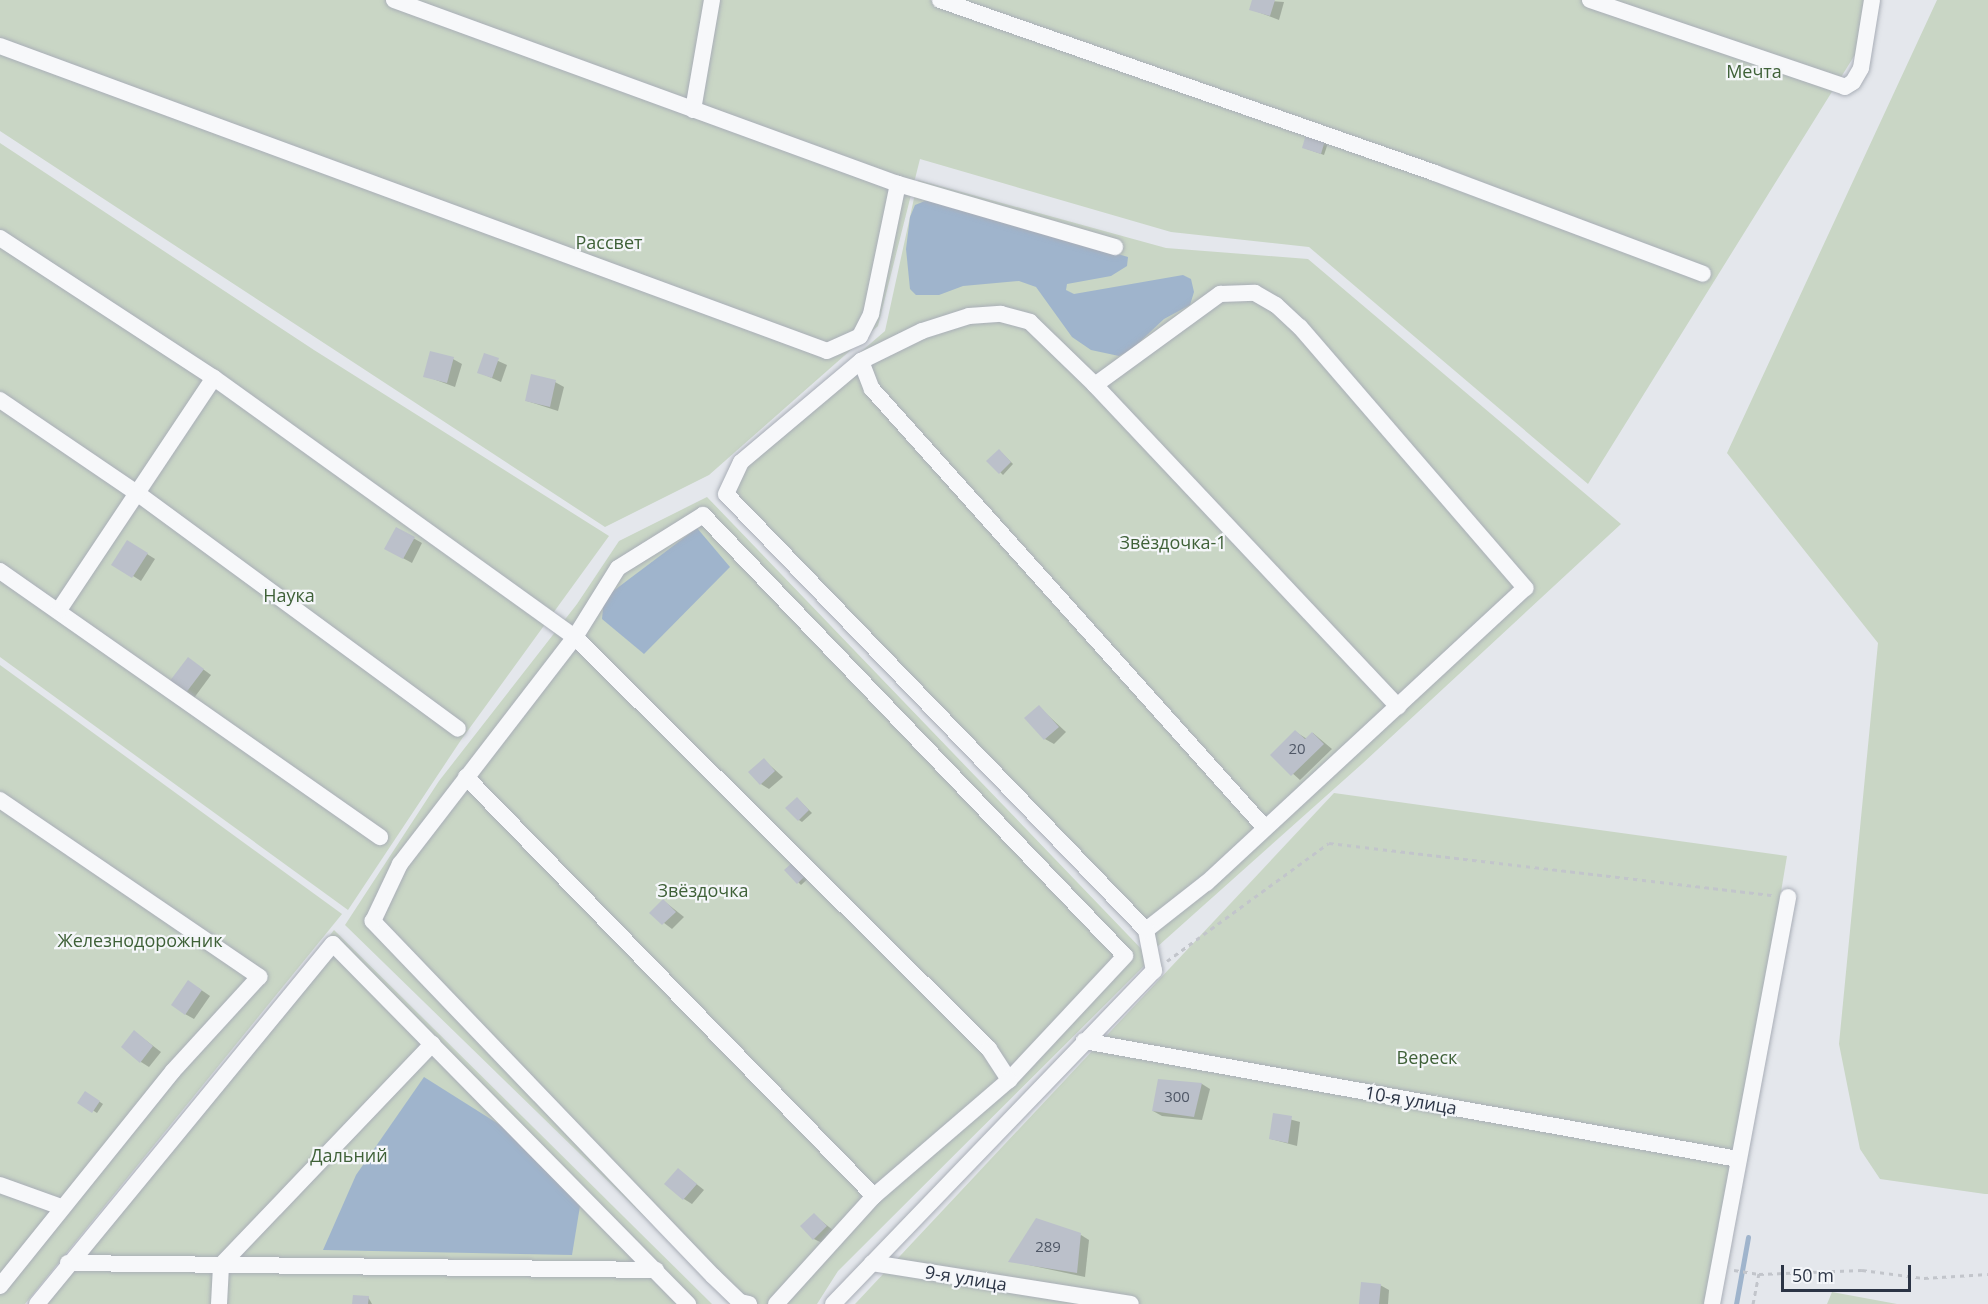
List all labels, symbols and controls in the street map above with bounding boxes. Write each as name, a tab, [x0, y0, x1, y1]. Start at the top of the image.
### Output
park label: Мечта	[1726, 60, 1782, 82]
park label: Рассвет	[576, 231, 642, 253]
park label: Звёздочка-1	[1119, 531, 1227, 553]
park label: Наука	[263, 584, 315, 606]
house number: 20	[1288, 740, 1306, 758]
park label: Звёздочка	[657, 879, 749, 901]
park label: Железнодорожник	[58, 929, 222, 951]
park label: Вереск	[1397, 1046, 1457, 1068]
street label: 10-я улица	[1363, 1081, 1459, 1119]
house number: 300	[1164, 1088, 1190, 1106]
park label: Дальний	[310, 1144, 388, 1166]
house number: 289	[1035, 1238, 1061, 1256]
scale bar	[1784, 1253, 1914, 1291]
street label: 9-я улица	[923, 1261, 1009, 1295]
text: 50 m	[1792, 1263, 1834, 1287]

